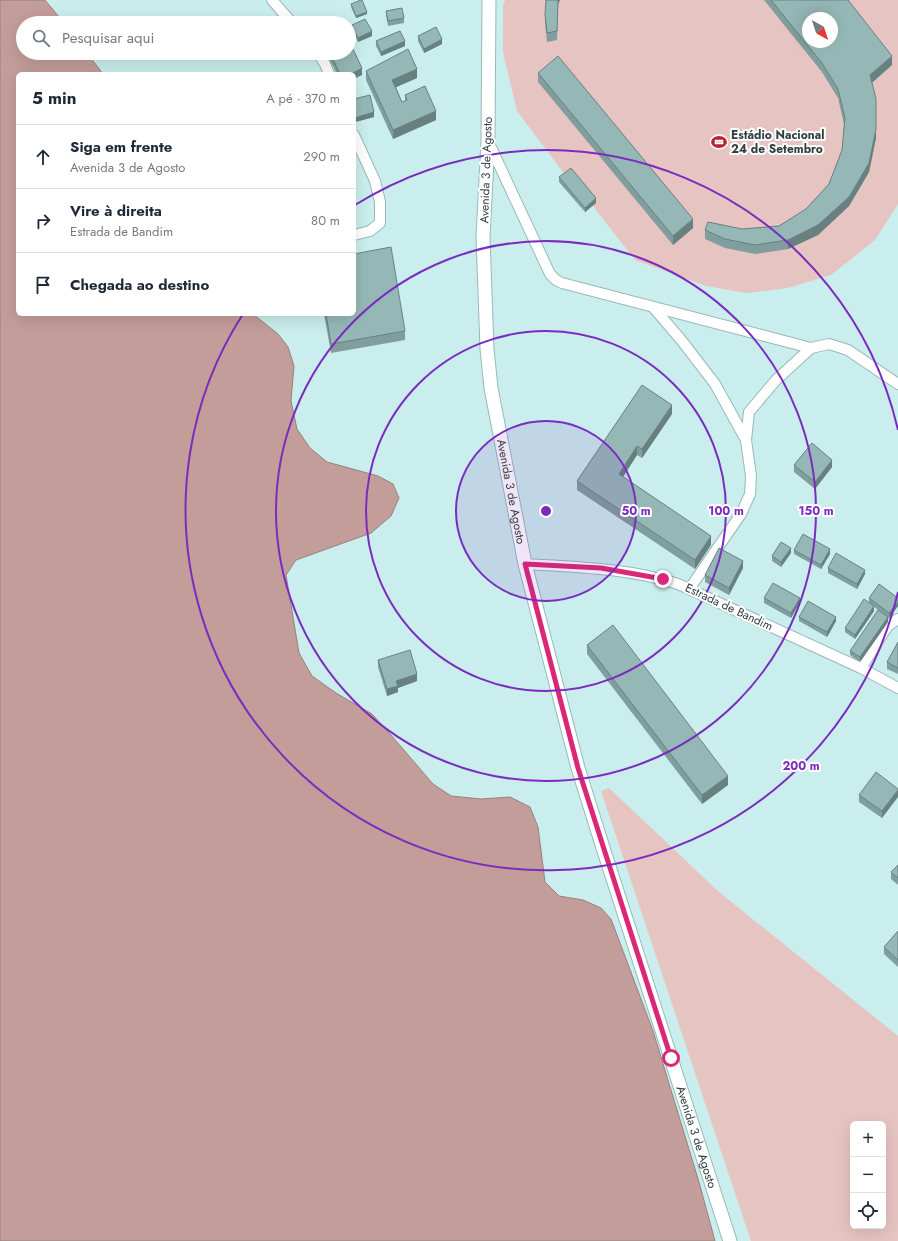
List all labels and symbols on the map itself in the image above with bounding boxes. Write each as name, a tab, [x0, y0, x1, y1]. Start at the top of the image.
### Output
north arrow	[802, 12, 838, 48]
street label: Avenida 3 de Agosto	[475, 116, 497, 224]
place label: Estádio Nacional 24 de Setembro	[731, 126, 824, 158]
sports icon: Estádio Nacional 24 de Setembro	[710, 133, 728, 151]
street label: Avenida 3 de Agosto	[492, 438, 530, 546]
text: 50 m	[621, 502, 651, 520]
text: 100 m	[708, 502, 744, 520]
text: 150 m	[798, 502, 834, 520]
centre of rings	[539, 504, 553, 518]
route end	[654, 570, 672, 588]
street label: Estrada de Bandim	[682, 579, 776, 635]
text: 200 m	[782, 757, 820, 775]
route start	[662, 1049, 680, 1067]
street label: Avenida 3 de Agosto	[671, 1083, 722, 1191]

